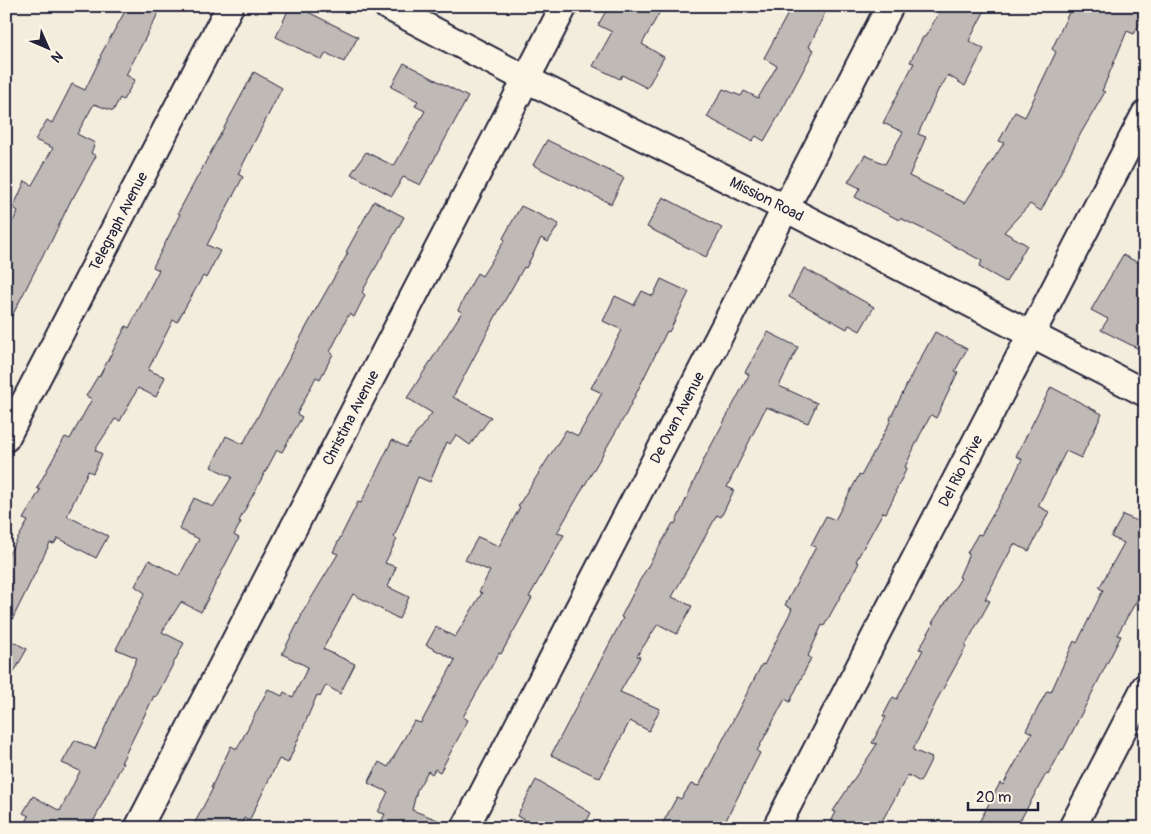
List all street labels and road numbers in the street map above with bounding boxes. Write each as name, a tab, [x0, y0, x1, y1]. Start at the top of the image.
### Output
street label: Telegraph Avenue	[85, 168, 153, 275]
street label: Mission Road	[726, 173, 807, 226]
street label: Christina Avenue	[319, 367, 384, 469]
street label: De Ovan Avenue	[646, 368, 709, 467]
street label: Del Rio Drive	[935, 431, 988, 510]

